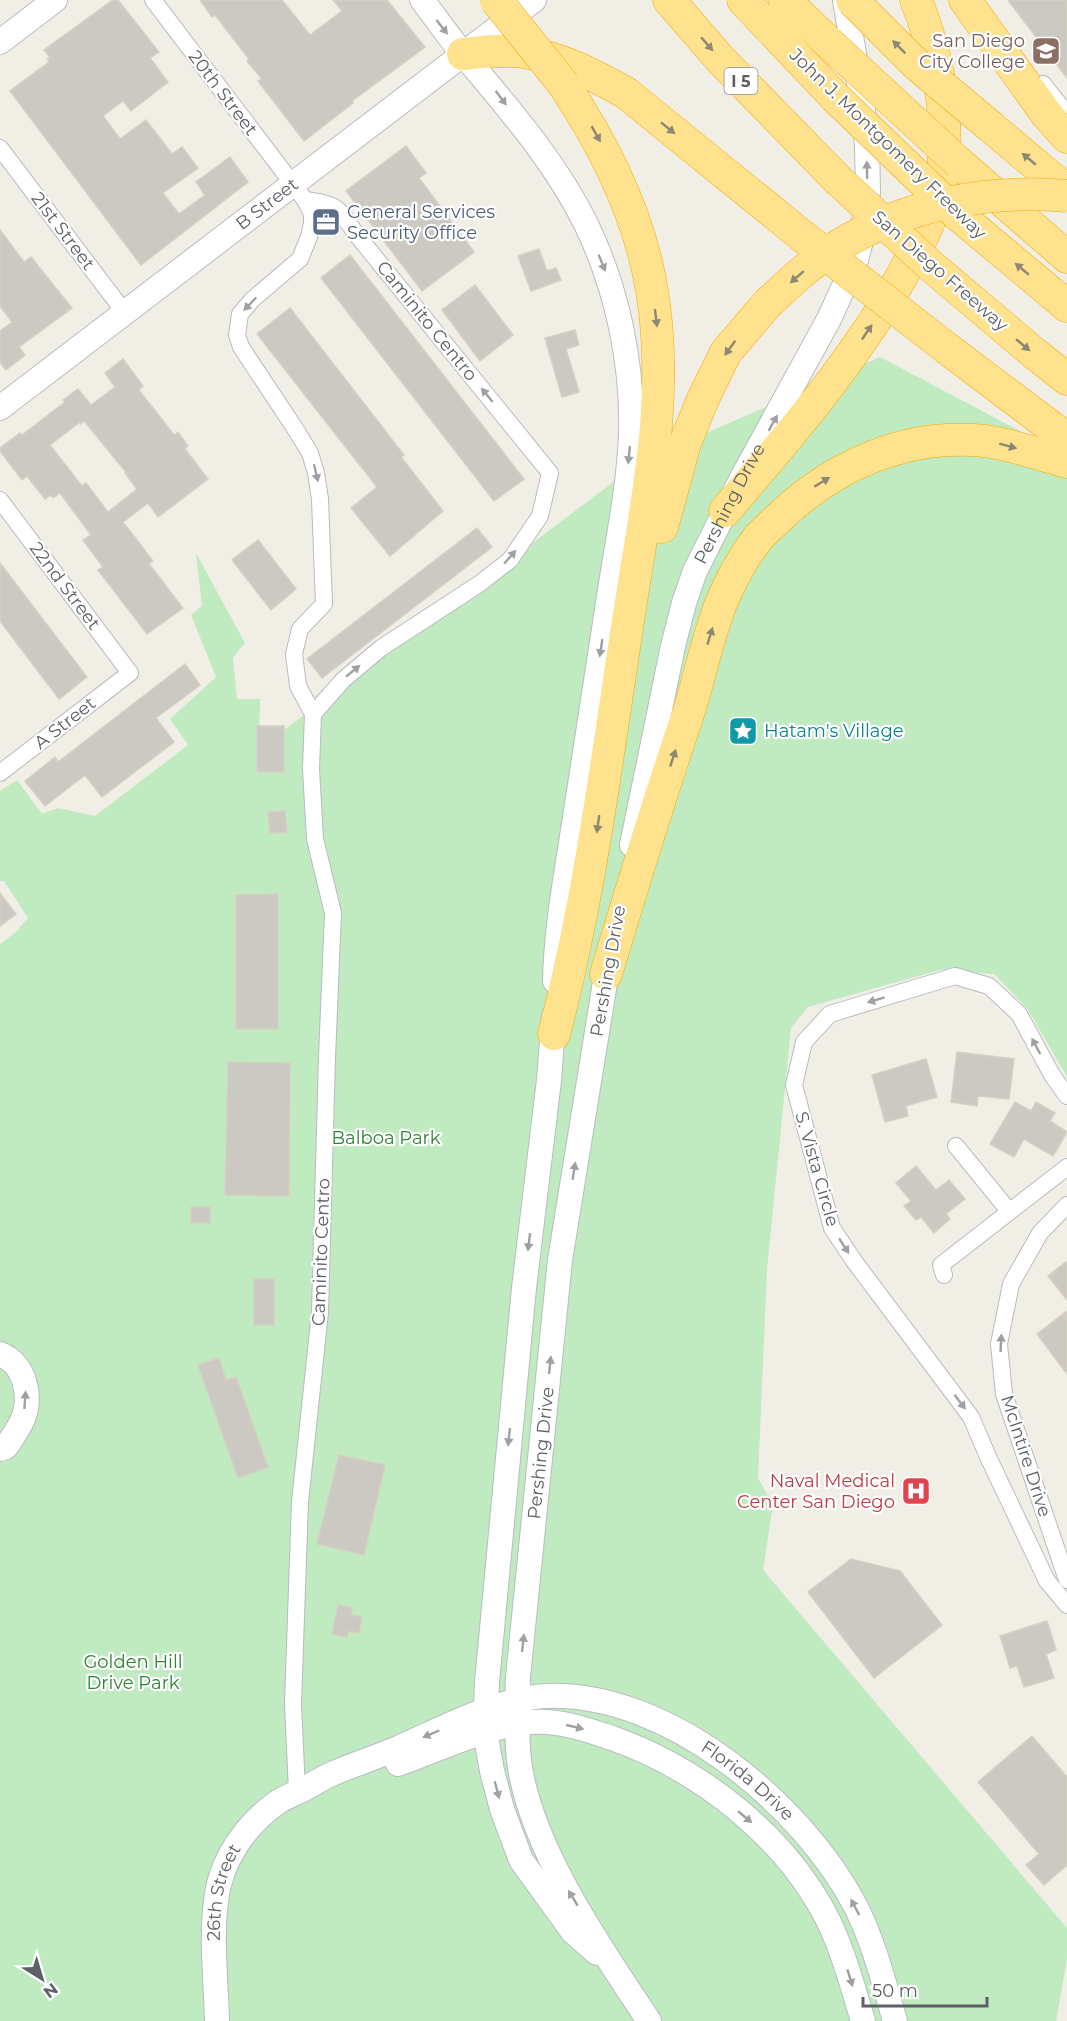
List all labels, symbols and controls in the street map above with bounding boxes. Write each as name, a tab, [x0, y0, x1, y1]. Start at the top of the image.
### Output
one-way arrow	[436, 19, 448, 34]
place label: San Diego City College	[919, 30, 1025, 73]
school or university icon: San Diego City College	[1030, 35, 1062, 67]
one-way arrow	[700, 36, 713, 51]
one-way arrow	[893, 41, 907, 55]
street label: John J. Montgomery Freeway	[784, 43, 991, 244]
street label: 20th Street	[184, 46, 262, 140]
road number: I 5	[724, 68, 758, 94]
one-way arrow	[495, 90, 507, 106]
one-way arrow	[660, 121, 676, 134]
one-way arrow	[591, 126, 601, 143]
one-way arrow	[1022, 153, 1037, 166]
one-way arrow	[862, 160, 872, 179]
street label: B Street	[231, 173, 303, 235]
street label: 21st Street	[27, 188, 99, 274]
place label: General Services Security Office	[347, 201, 495, 244]
office icon: General Services Security Office	[310, 206, 342, 238]
street label: San Diego Freeway	[868, 206, 1013, 336]
one-way arrow	[597, 255, 607, 273]
street label: Caminito Centro	[372, 257, 482, 385]
one-way arrow	[1014, 262, 1030, 275]
one-way arrow	[790, 270, 805, 283]
one-way arrow	[243, 297, 257, 311]
one-way arrow	[651, 309, 660, 328]
one-way arrow	[861, 324, 873, 340]
one-way arrow	[1015, 338, 1031, 351]
one-way arrow	[724, 339, 736, 355]
one-way arrow	[480, 387, 493, 403]
one-way arrow	[768, 414, 778, 431]
street label: Pershing Drive	[689, 439, 770, 568]
one-way arrow	[999, 442, 1017, 452]
one-way arrow	[624, 445, 634, 464]
one-way arrow	[311, 464, 321, 482]
one-way arrow	[814, 477, 830, 488]
street label: 22nd Street	[25, 538, 105, 634]
one-way arrow	[504, 549, 517, 565]
one-way arrow	[706, 627, 715, 645]
one-way arrow	[597, 639, 606, 658]
one-way arrow	[345, 665, 361, 678]
street label: A Street	[30, 692, 100, 754]
place icon: Hatam's Village	[727, 715, 759, 747]
place label: Hatam's Village	[764, 720, 904, 742]
one-way arrow	[669, 749, 678, 767]
one-way arrow	[593, 814, 602, 833]
street label: Pershing Drive	[586, 904, 630, 1038]
one-way arrow	[867, 996, 885, 1005]
one-way arrow	[1031, 1037, 1041, 1054]
street label: S. Vista Circle	[790, 1109, 844, 1229]
park label: Balboa Park	[332, 1127, 441, 1149]
one-way arrow	[570, 1162, 579, 1181]
street label: Caminito Centro	[307, 1178, 335, 1326]
one-way arrow	[525, 1233, 534, 1252]
one-way arrow	[838, 1238, 849, 1254]
one-way arrow	[996, 1333, 1005, 1352]
one-way arrow	[545, 1355, 555, 1374]
street label: Pershing Drive	[523, 1386, 559, 1520]
one-way arrow	[21, 1391, 30, 1410]
street label: McIntire Drive	[996, 1392, 1056, 1520]
one-way arrow	[954, 1394, 966, 1410]
one-way arrow	[504, 1428, 514, 1447]
place label: Naval Medical Center San Diego	[737, 1470, 895, 1513]
hospital icon: Naval Medical Center San Diego	[900, 1475, 932, 1507]
one-way arrow	[518, 1633, 528, 1652]
park label: Golden Hill Drive Park	[83, 1651, 183, 1694]
one-way arrow	[565, 1723, 584, 1732]
one-way arrow	[422, 1729, 440, 1739]
street label: Florida Drive	[697, 1736, 799, 1825]
one-way arrow	[493, 1781, 502, 1799]
one-way arrow	[737, 1810, 752, 1823]
street label: 26th Street	[203, 1840, 246, 1941]
one-way arrow	[567, 1890, 578, 1906]
one-way arrow	[850, 1898, 860, 1916]
north arrow	[12, 1949, 72, 2009]
one-way arrow	[846, 1969, 855, 1987]
scale bar	[863, 1970, 988, 2008]
text: N	[40, 1979, 62, 2002]
text: 50 m	[872, 1980, 918, 2002]

